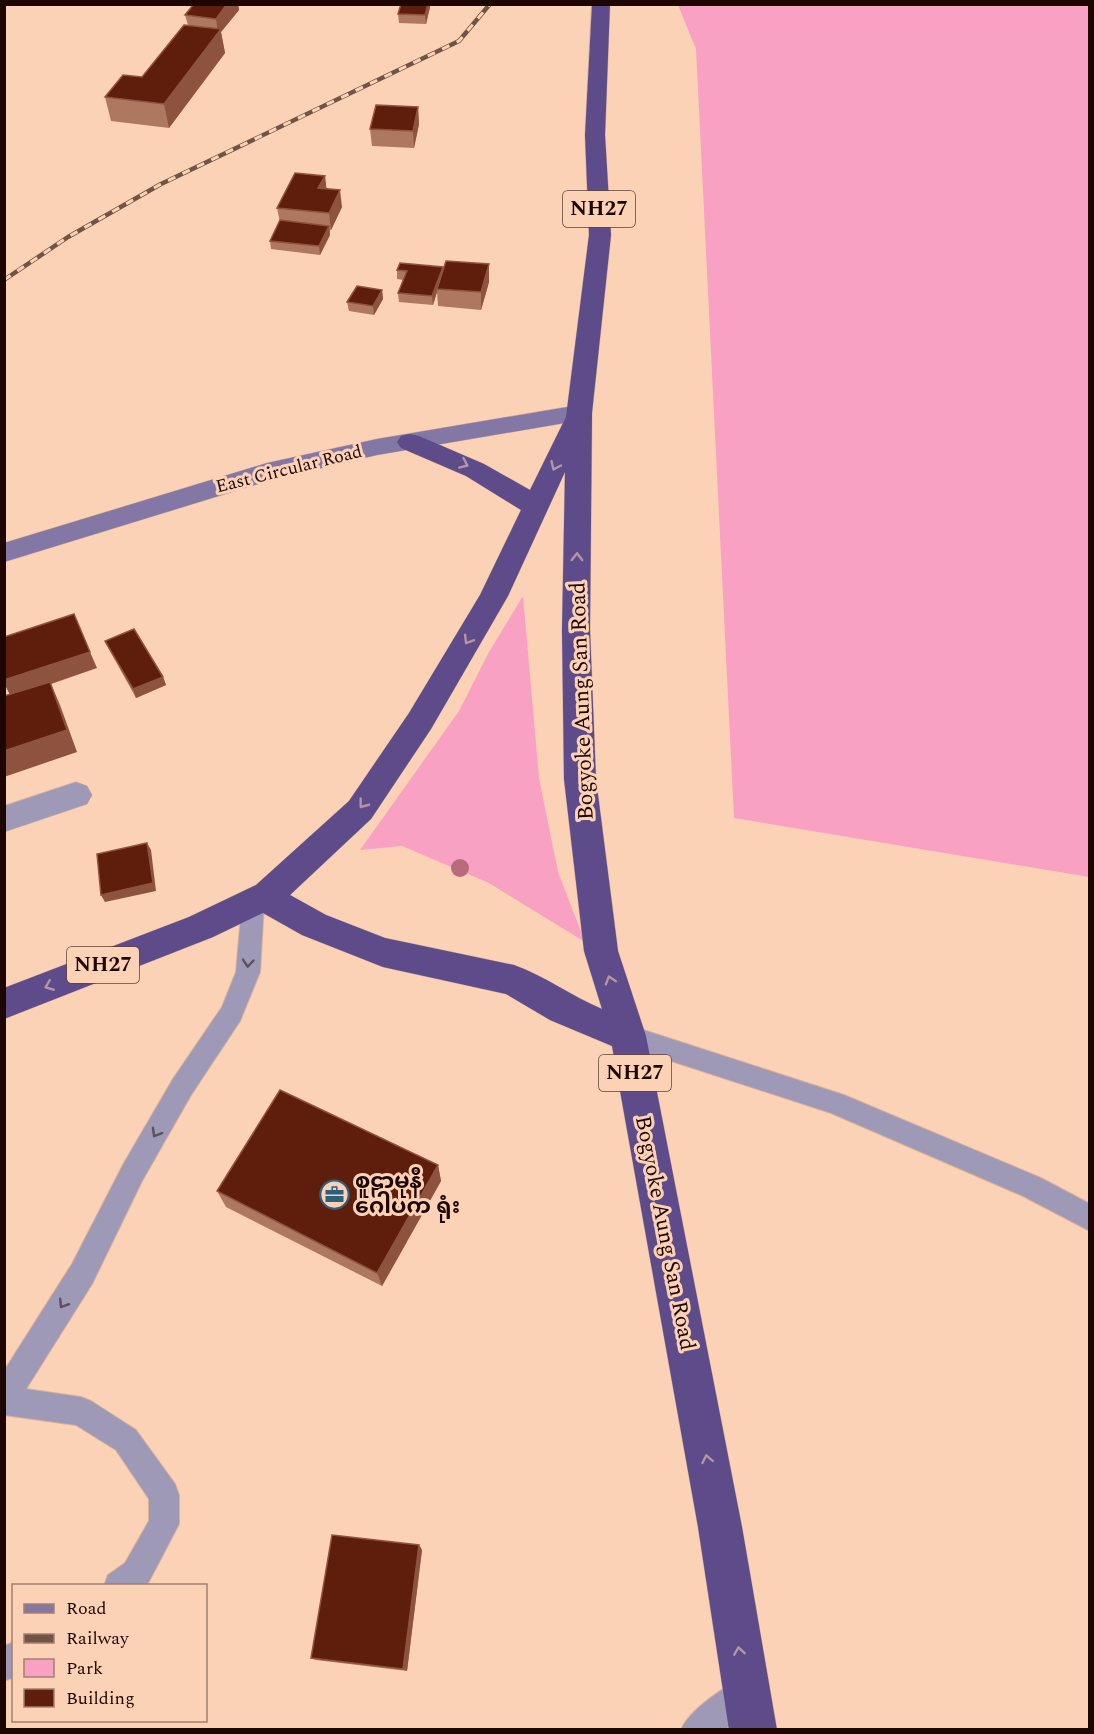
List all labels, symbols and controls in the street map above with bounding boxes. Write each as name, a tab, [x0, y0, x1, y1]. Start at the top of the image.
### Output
road number: NH27	[563, 191, 635, 227]
street label: East Circular Road	[213, 438, 365, 500]
one-way arrow	[458, 456, 469, 468]
one-way arrow	[550, 460, 562, 471]
one-way arrow	[571, 552, 583, 561]
street label: Bogyoke Aung San Road	[561, 581, 603, 821]
one-way arrow	[463, 634, 475, 644]
one-way arrow	[359, 798, 370, 809]
road number: NH27	[67, 947, 139, 983]
one-way arrow	[242, 958, 255, 967]
one-way arrow	[605, 975, 618, 986]
one-way arrow	[44, 979, 55, 991]
road number: NH27	[599, 1055, 671, 1091]
street label: Bogyoke Aung San Road	[626, 1113, 704, 1353]
one-way arrow	[152, 1127, 163, 1137]
place label: စူဠာမုနိ ဂေါပက ရုံး	[355, 1165, 460, 1223]
office icon: စူဠာမုနိ ဂေါပက ရုံး	[318, 1178, 350, 1210]
one-way arrow	[59, 1298, 71, 1308]
one-way arrow	[701, 1454, 714, 1464]
legend	[12, 1584, 207, 1722]
text: Road	[66, 1595, 107, 1622]
text: Railway	[66, 1625, 130, 1652]
one-way arrow	[734, 1647, 746, 1656]
text: Park	[66, 1655, 103, 1682]
text: Building	[66, 1685, 135, 1712]

